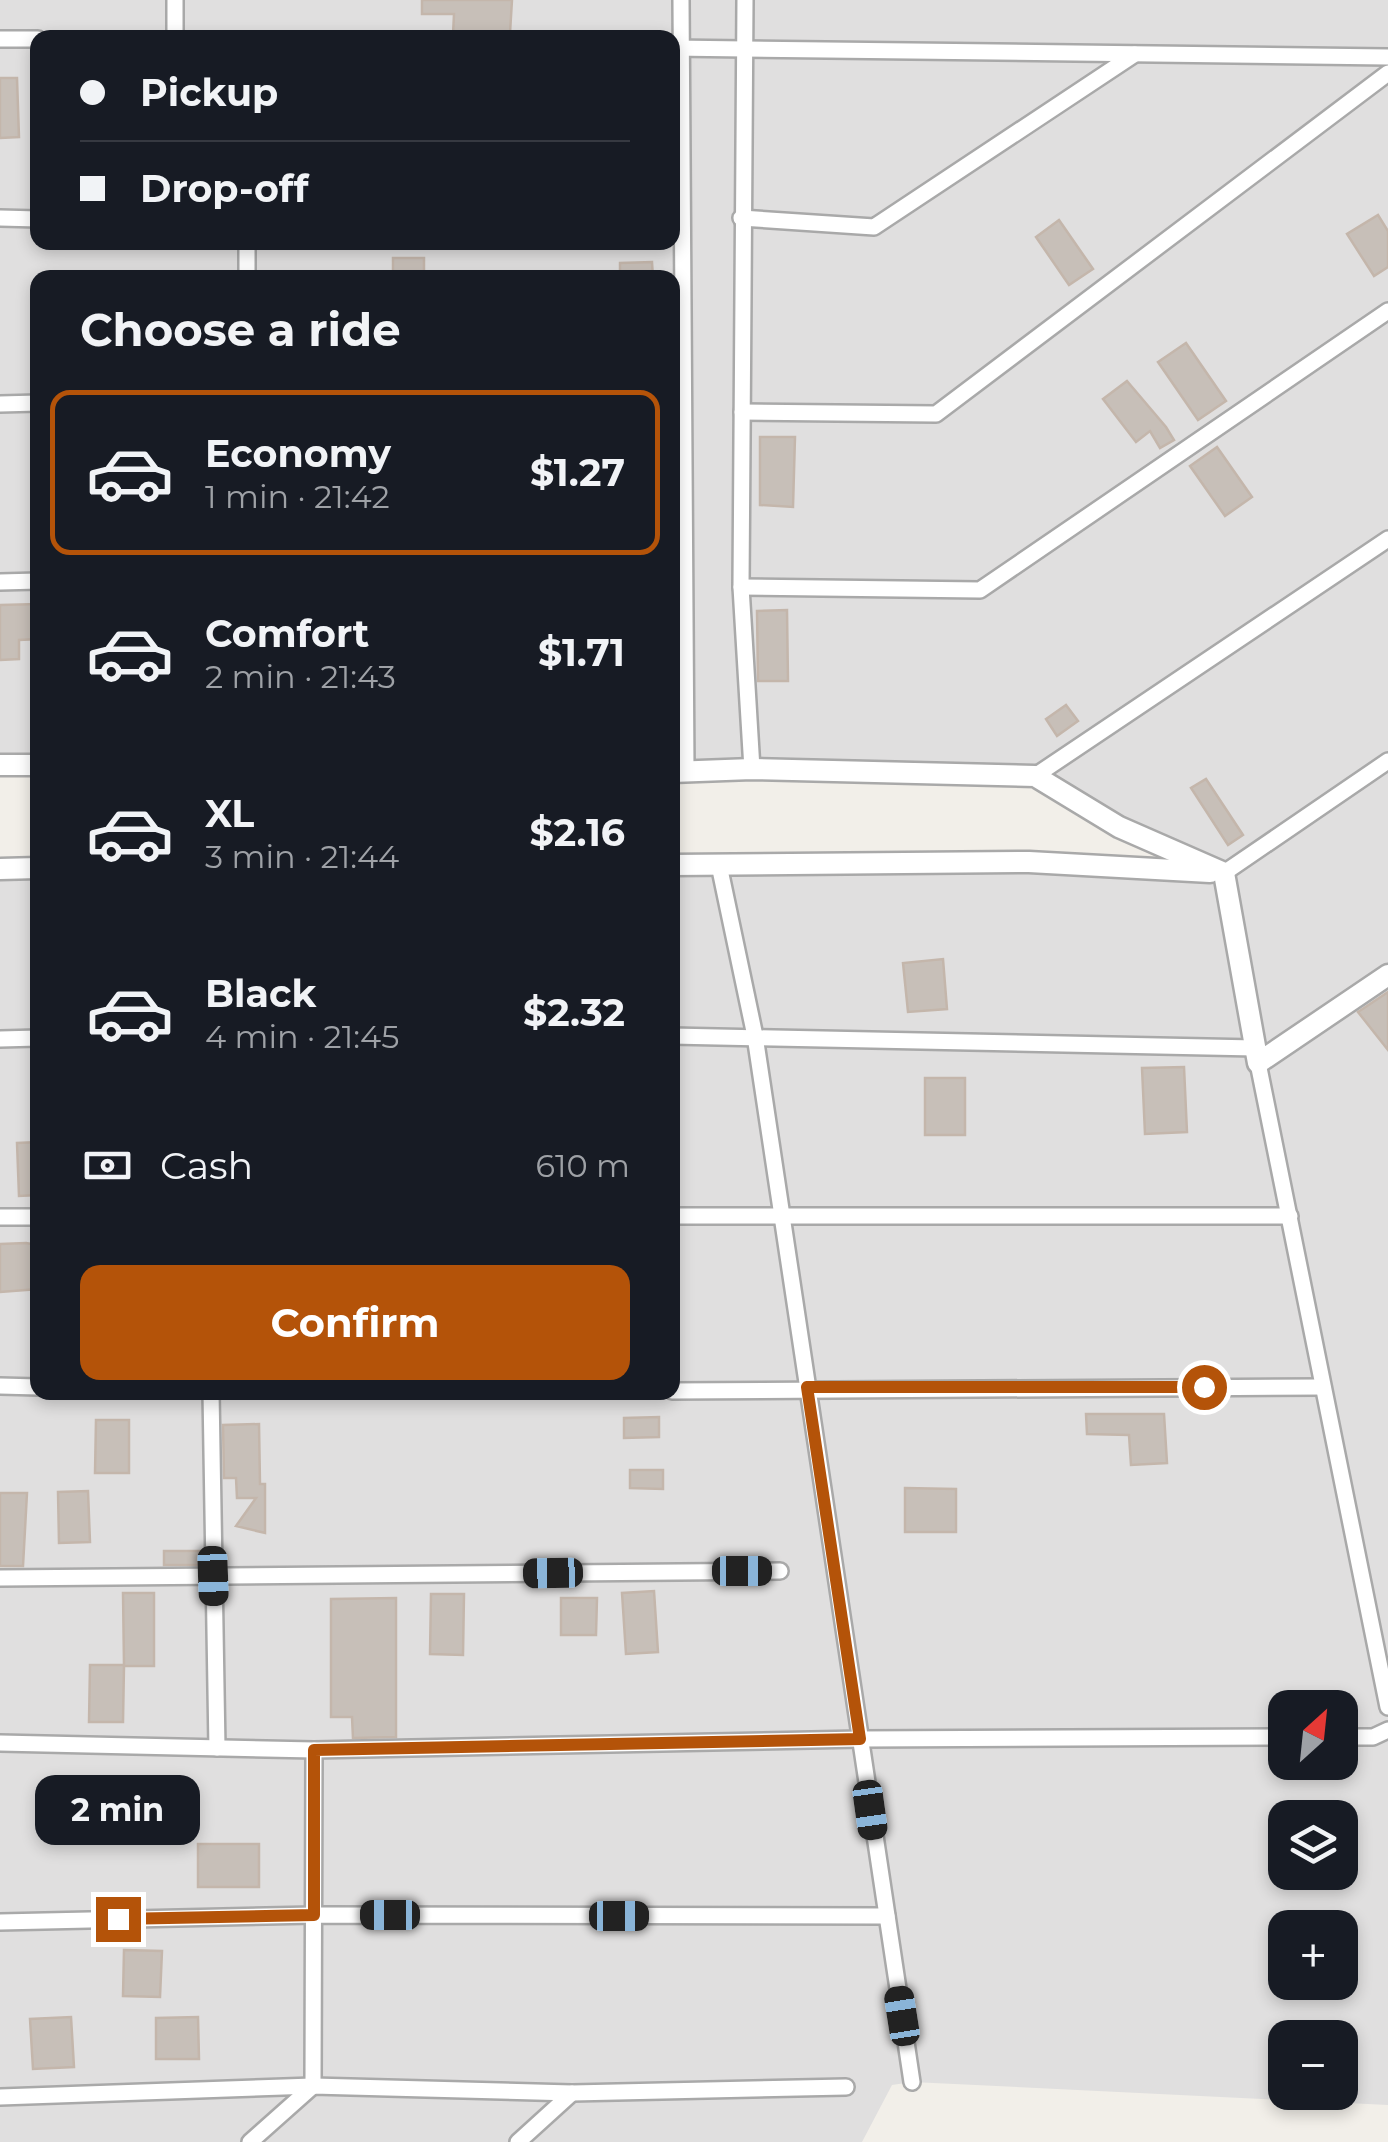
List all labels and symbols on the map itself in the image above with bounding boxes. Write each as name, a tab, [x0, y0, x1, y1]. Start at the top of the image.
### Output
route start	[1182, 1365, 1227, 1410]
car	[197, 1545, 229, 1607]
car	[712, 1556, 772, 1586]
car	[523, 1557, 583, 1589]
north arrow	[1268, 1690, 1358, 1780]
callout: 2 min	[36, 1774, 200, 1844]
car	[851, 1778, 889, 1842]
route end	[96, 1897, 141, 1942]
car	[360, 1900, 420, 1930]
car	[589, 1901, 649, 1931]
car	[882, 1984, 922, 2048]

